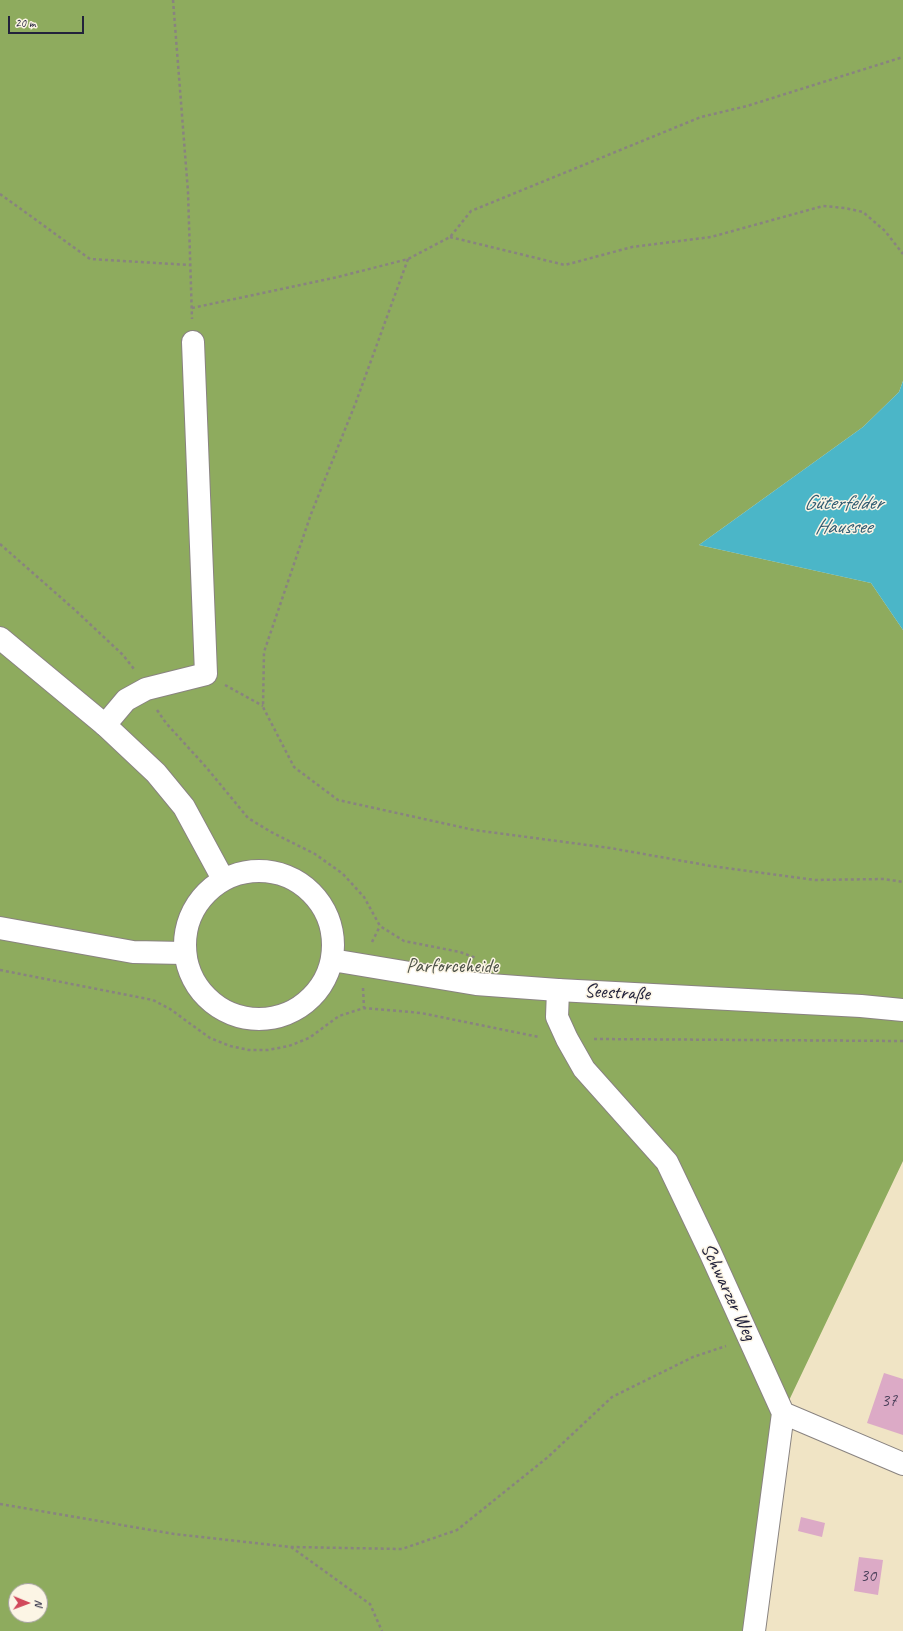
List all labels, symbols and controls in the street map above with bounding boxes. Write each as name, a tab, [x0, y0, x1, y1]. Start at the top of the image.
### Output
scale bar	[10, 8, 86, 34]
text: 20 m	[15, 15, 35, 31]
water label: Güterfelder Haussee	[804, 490, 882, 540]
park label: Parforceheide	[406, 955, 498, 979]
street label: Seestraße	[584, 979, 650, 1007]
street label: Schwarzer Weg	[695, 1239, 761, 1345]
house number: 37	[881, 1390, 897, 1412]
house number: 30	[860, 1565, 876, 1587]
north arrow	[8, 1583, 48, 1623]
text: N	[32, 1600, 46, 1607]

